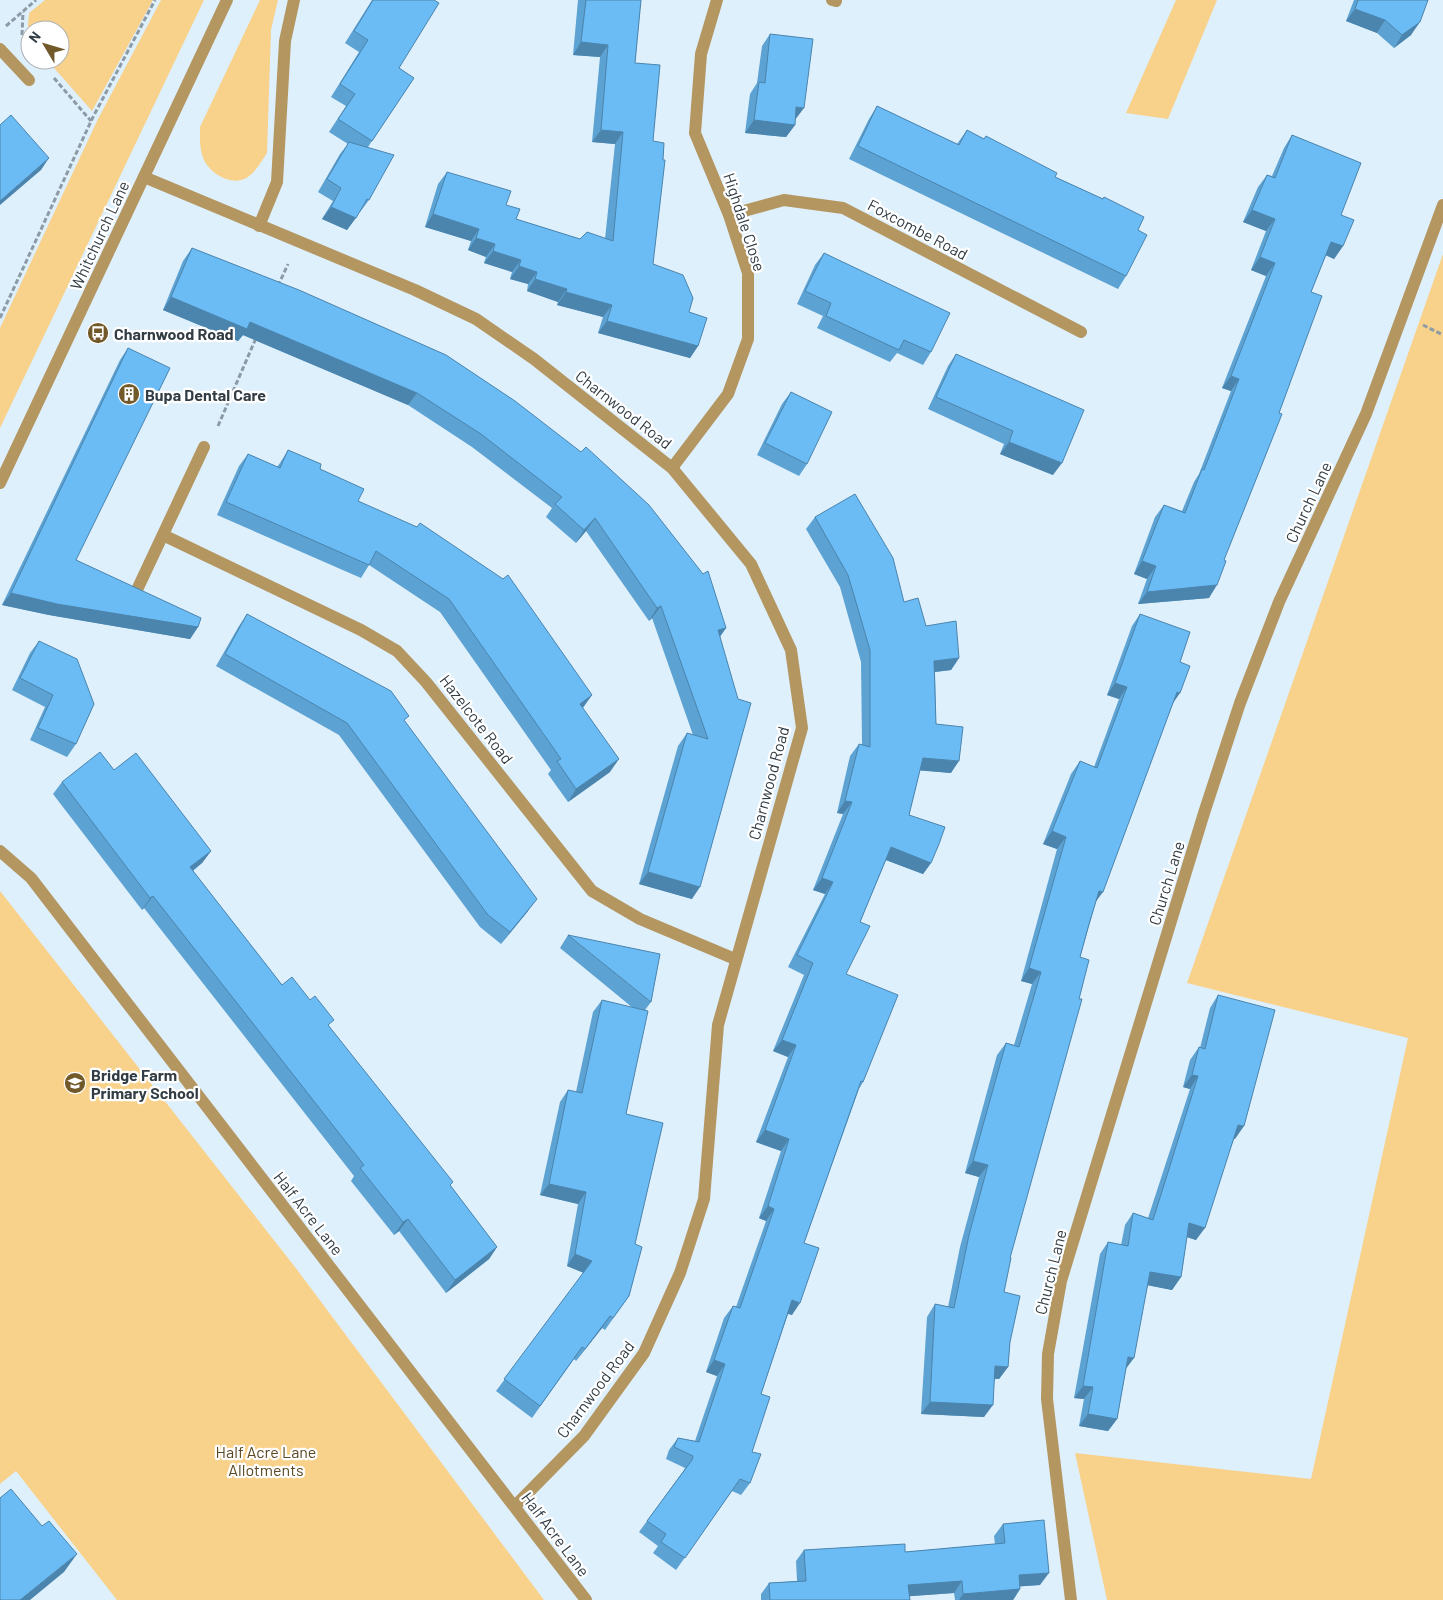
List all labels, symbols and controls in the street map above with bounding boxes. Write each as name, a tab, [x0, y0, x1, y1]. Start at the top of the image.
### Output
north arrow	[20, 20, 70, 70]
text: N	[25, 28, 44, 46]
street label: Highdale Close	[720, 170, 770, 274]
street label: Whitchurch Lane	[65, 177, 133, 293]
street label: Foxcombe Road	[865, 195, 971, 263]
bus stop icon: Charnwood Road	[86, 321, 110, 345]
place label: Charnwood Road	[114, 324, 234, 343]
street label: Charnwood Road	[572, 366, 676, 452]
building icon: Bupa Dental Care	[117, 382, 141, 406]
place label: Bupa Dental Care	[145, 385, 266, 404]
street label: Church Lane	[1281, 459, 1335, 545]
street label: Hazelcote Road	[436, 671, 518, 767]
street label: Charnwood Road	[744, 724, 792, 842]
street label: Church Lane	[1144, 839, 1188, 927]
place label: Bridge Farm Primary School	[91, 1065, 199, 1102]
school or university icon: Bridge Farm Primary School	[63, 1071, 87, 1095]
street label: Half Acre Lane	[270, 1167, 348, 1259]
street label: Church Lane	[1030, 1227, 1070, 1317]
street label: Charnwood Road	[552, 1337, 638, 1441]
park label: Half Acre Lane Allotments	[216, 1442, 316, 1479]
street label: Half Acre Lane	[518, 1488, 594, 1580]

